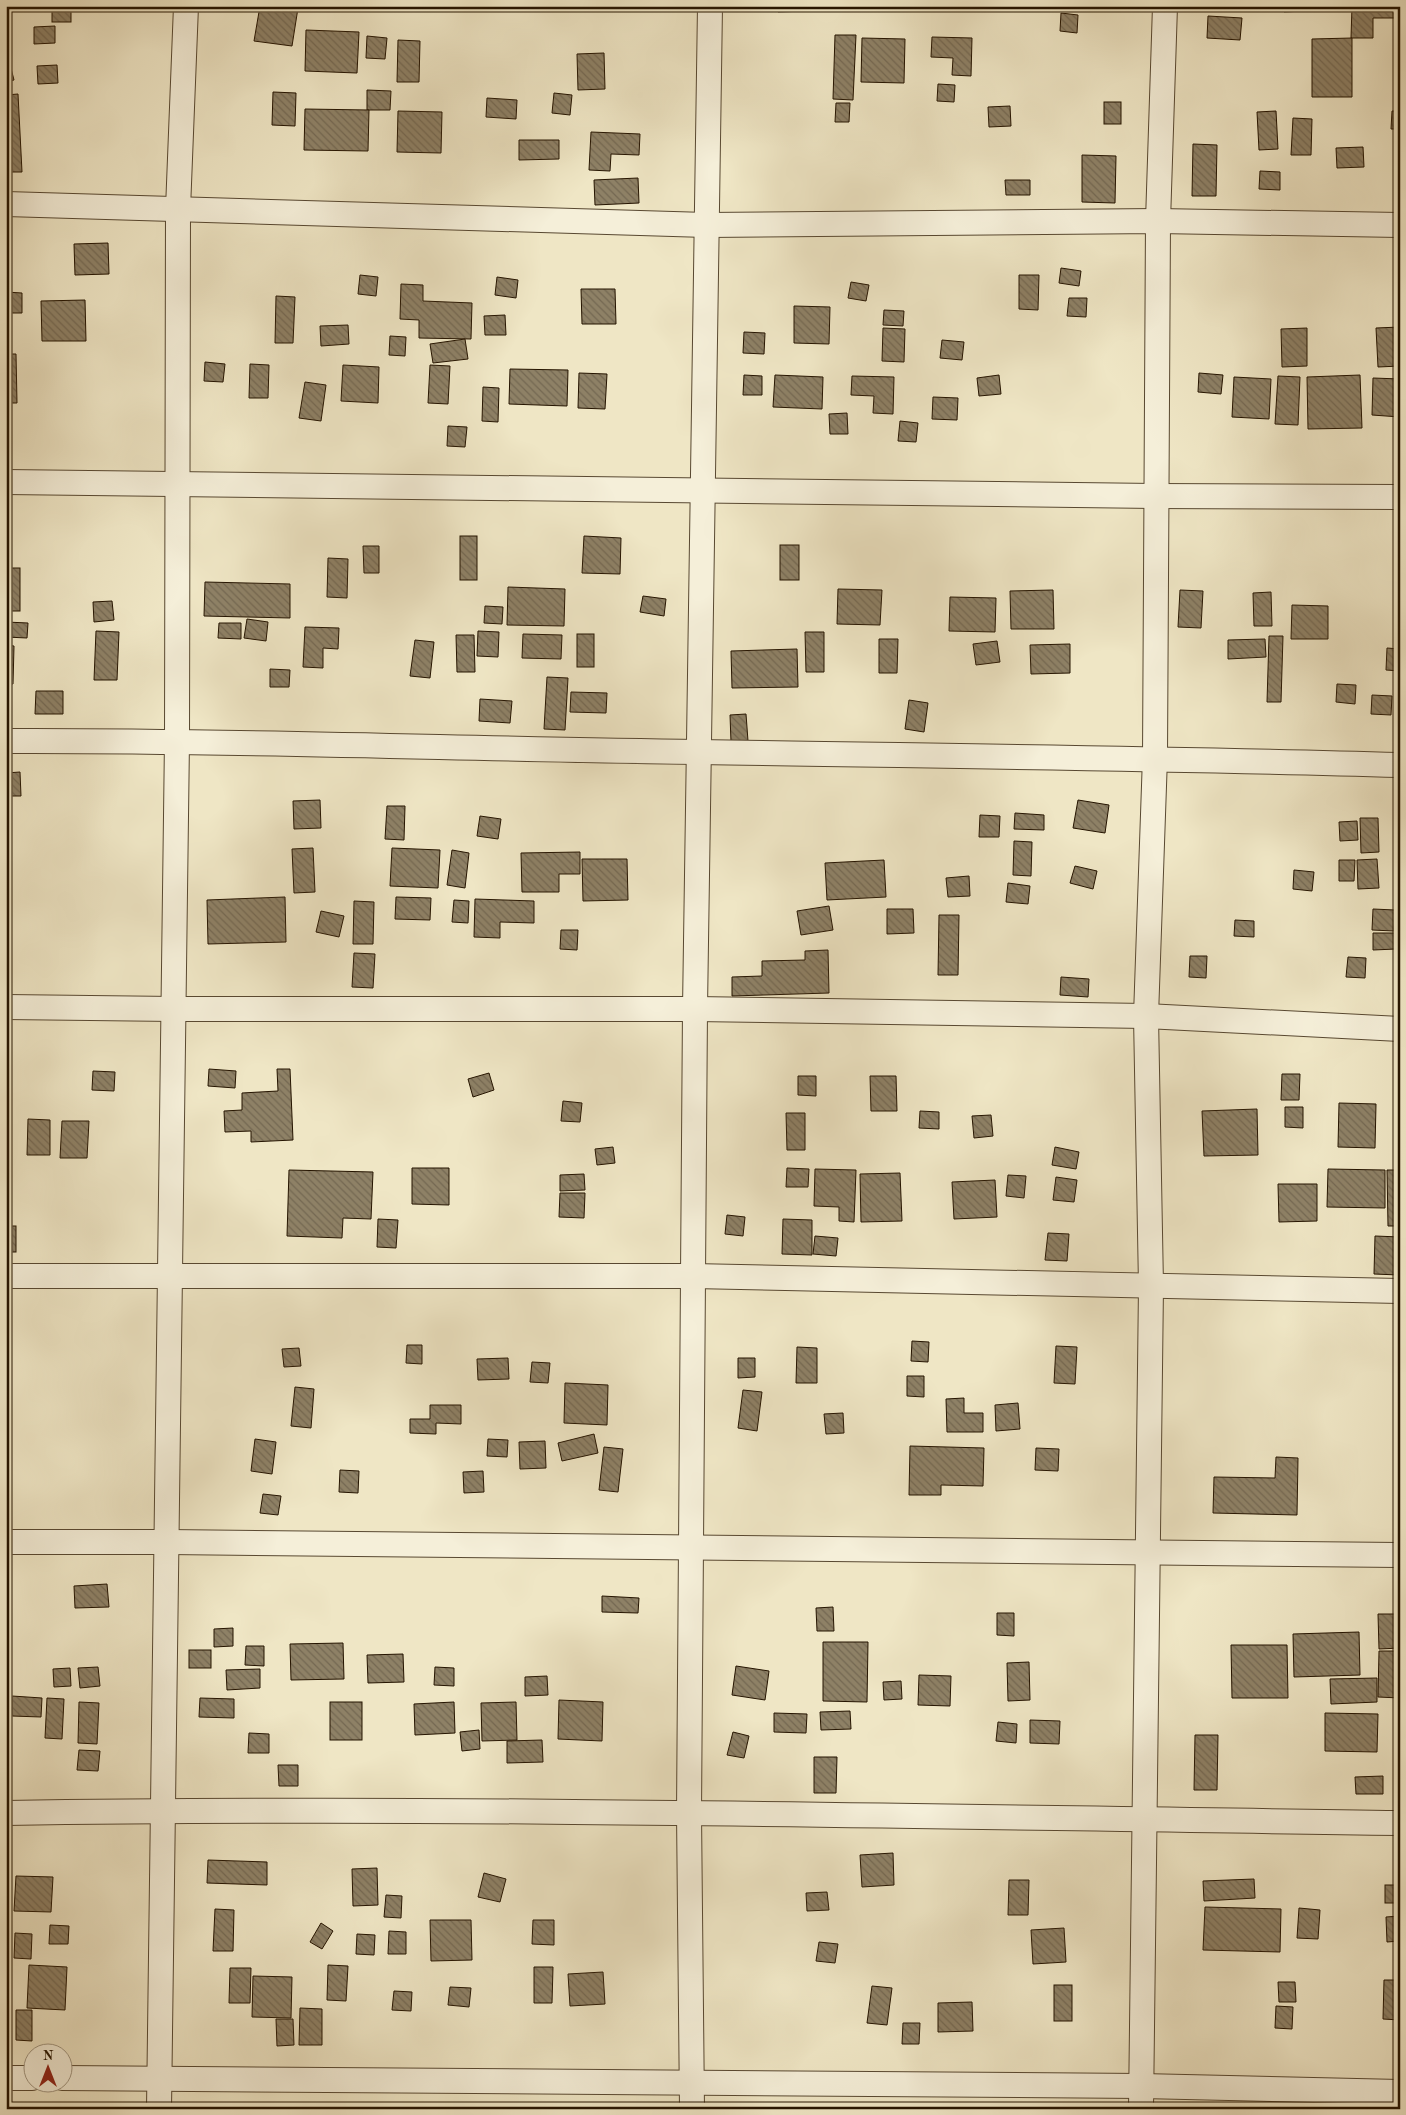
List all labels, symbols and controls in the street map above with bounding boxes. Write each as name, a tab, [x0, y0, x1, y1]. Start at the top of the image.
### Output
north arrow	[22, 2042, 72, 2092]
text: N	[43, 2049, 54, 2063]

